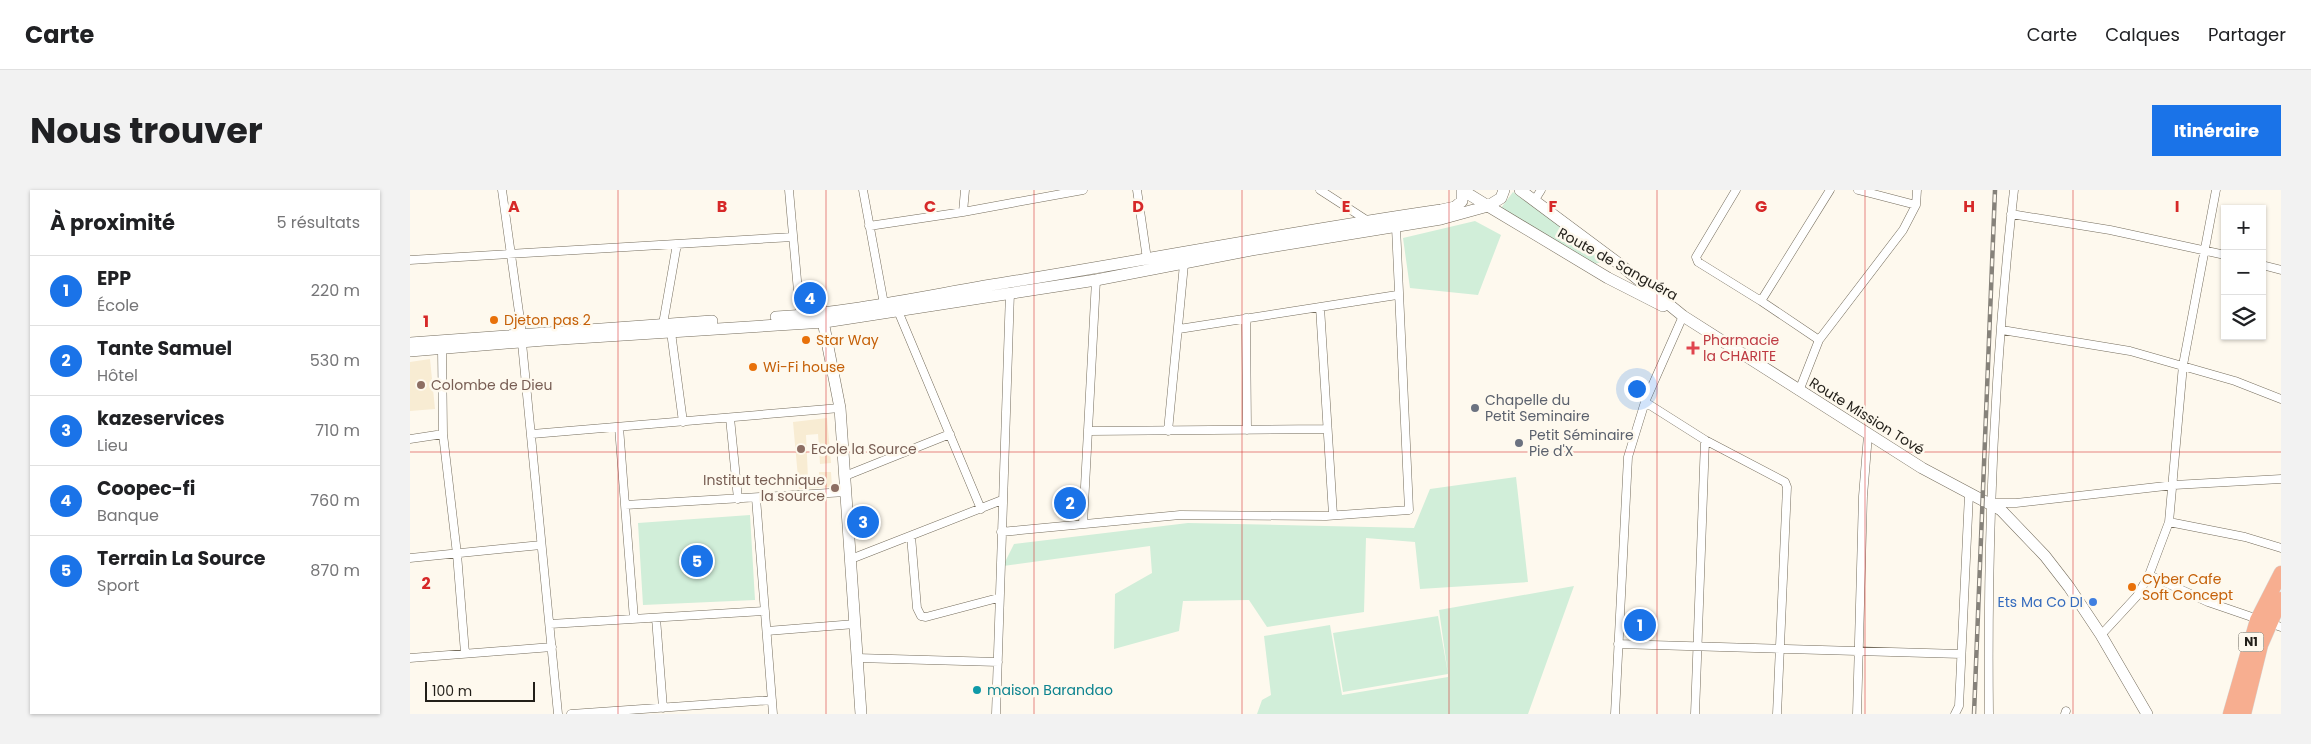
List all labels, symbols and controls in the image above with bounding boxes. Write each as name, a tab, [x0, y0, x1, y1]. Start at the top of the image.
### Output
text: Carte	[25, 18, 94, 51]
text: Carte	[2027, 22, 2077, 47]
text: Calques	[2105, 22, 2180, 47]
text: Partager	[2208, 22, 2286, 47]
button: Itinéraire	[2152, 105, 2281, 156]
text: Nous trouver	[30, 106, 263, 155]
text: A	[508, 195, 520, 218]
text: B	[717, 195, 727, 218]
text: C	[924, 195, 936, 218]
text: D	[1132, 195, 1144, 218]
text: E	[1342, 195, 1350, 218]
text: F	[1549, 195, 1558, 218]
text: G	[1755, 195, 1767, 218]
text: H	[1963, 195, 1975, 218]
text: I	[2175, 195, 2179, 218]
map controls	[2221, 205, 2266, 340]
button: +	[2221, 205, 2266, 250]
text: À proximité	[50, 208, 175, 237]
text: 5 résultats	[276, 211, 360, 234]
street label: Route de Sanguéra	[1554, 223, 1682, 305]
button: −	[2221, 250, 2266, 295]
text: EPP	[97, 265, 131, 292]
text: 1	[63, 279, 69, 302]
text: 220 m	[311, 279, 360, 302]
pin: 4	[794, 279, 826, 317]
text: École	[97, 294, 139, 317]
button: layers	[2221, 295, 2266, 340]
text: 1	[423, 310, 429, 333]
place label: Djeton pas 2	[504, 310, 591, 330]
marker: Djeton pas 2	[488, 314, 500, 326]
place label: Star Way	[816, 330, 879, 350]
place label: Pharmacie la CHARITE	[1703, 330, 1780, 366]
marker: Star Way	[800, 334, 812, 346]
text: Tante Samuel	[97, 335, 232, 362]
marker: Pharmacie la CHARITE	[1687, 342, 1699, 354]
text: 2	[61, 349, 71, 372]
text: 530 m	[310, 349, 360, 372]
place label: Wi-Fi house	[763, 357, 845, 377]
marker: Wi-Fi house	[747, 361, 759, 373]
text: Hôtel	[97, 364, 138, 387]
street label: Route Mission Tové	[1806, 372, 1929, 460]
place label: Colombe de Dieu	[431, 375, 552, 395]
your location	[1624, 376, 1650, 402]
marker: Colombe de Dieu	[415, 379, 427, 391]
place label: Chapelle du Petit Seminaire	[1485, 390, 1590, 426]
marker: Chapelle du Petit Seminaire	[1469, 402, 1481, 414]
text: kazeservices	[97, 405, 225, 432]
text: 3	[61, 419, 71, 442]
text: 710 m	[315, 419, 360, 442]
place label: Petit Séminaire Pie d'X	[1529, 425, 1634, 461]
text: Lieu	[97, 434, 128, 457]
marker: Petit Séminaire Pie d'X	[1513, 437, 1525, 449]
place label: Ecole la Source	[811, 439, 917, 459]
marker: Ecole la Source	[795, 443, 807, 455]
place label: Institut technique la source	[703, 470, 825, 506]
text: Coopec-fi	[97, 475, 195, 502]
marker: Institut technique la source	[829, 482, 841, 494]
pin: 2	[1054, 484, 1086, 522]
text: 4	[61, 489, 71, 512]
text: 760 m	[310, 489, 360, 512]
pin: 3	[847, 503, 879, 541]
text: Banque	[97, 504, 159, 527]
pin: 5	[681, 542, 713, 580]
text: Terrain La Source	[97, 545, 265, 572]
text: 5	[61, 559, 71, 582]
text: 870 m	[310, 559, 360, 582]
place label: Cyber Cafe Soft Concept	[2142, 569, 2233, 605]
text: 2	[421, 572, 431, 595]
text: Sport	[97, 574, 139, 597]
marker: Cyber Cafe Soft Concept	[2126, 581, 2138, 593]
place label: Ets Ma Co DI	[1998, 592, 2083, 612]
marker: Ets Ma Co DI	[2087, 596, 2099, 608]
pin: 1	[1624, 606, 1656, 644]
road number: N1	[2238, 632, 2264, 652]
scale bar	[425, 679, 535, 702]
place label: maison Barandao	[987, 680, 1113, 700]
text: 100 m	[432, 681, 472, 701]
marker: maison Barandao	[971, 684, 983, 696]

